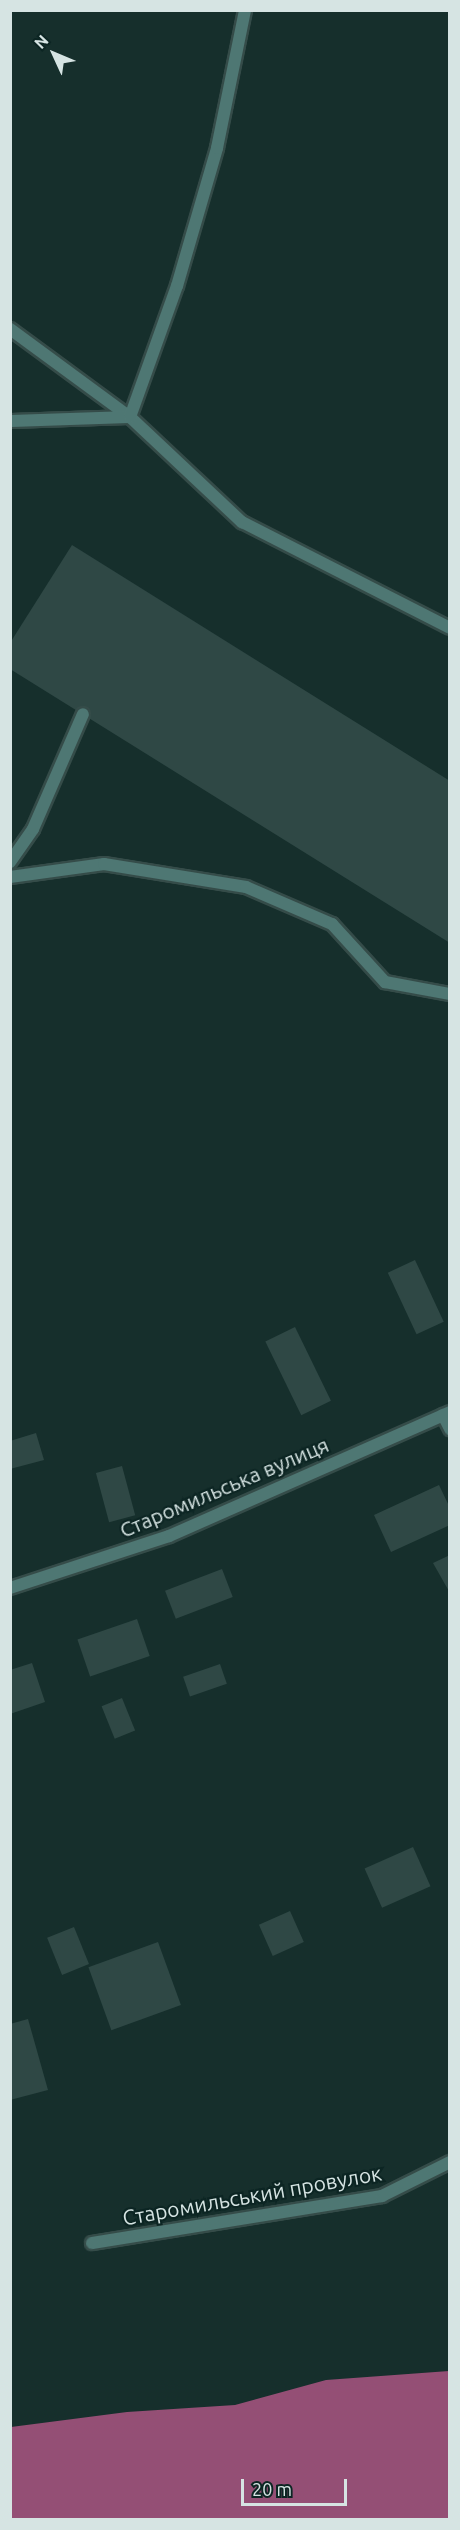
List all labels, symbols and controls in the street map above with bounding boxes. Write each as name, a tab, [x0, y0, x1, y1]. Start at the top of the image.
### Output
north arrow	[24, 24, 84, 84]
text: N	[30, 31, 52, 52]
street label: Старомильська вулиця	[116, 1432, 332, 1542]
street label: Старомильський провулок	[121, 2160, 383, 2230]
scale bar	[244, 2467, 350, 2505]
text: 20 m	[252, 2479, 292, 2499]

